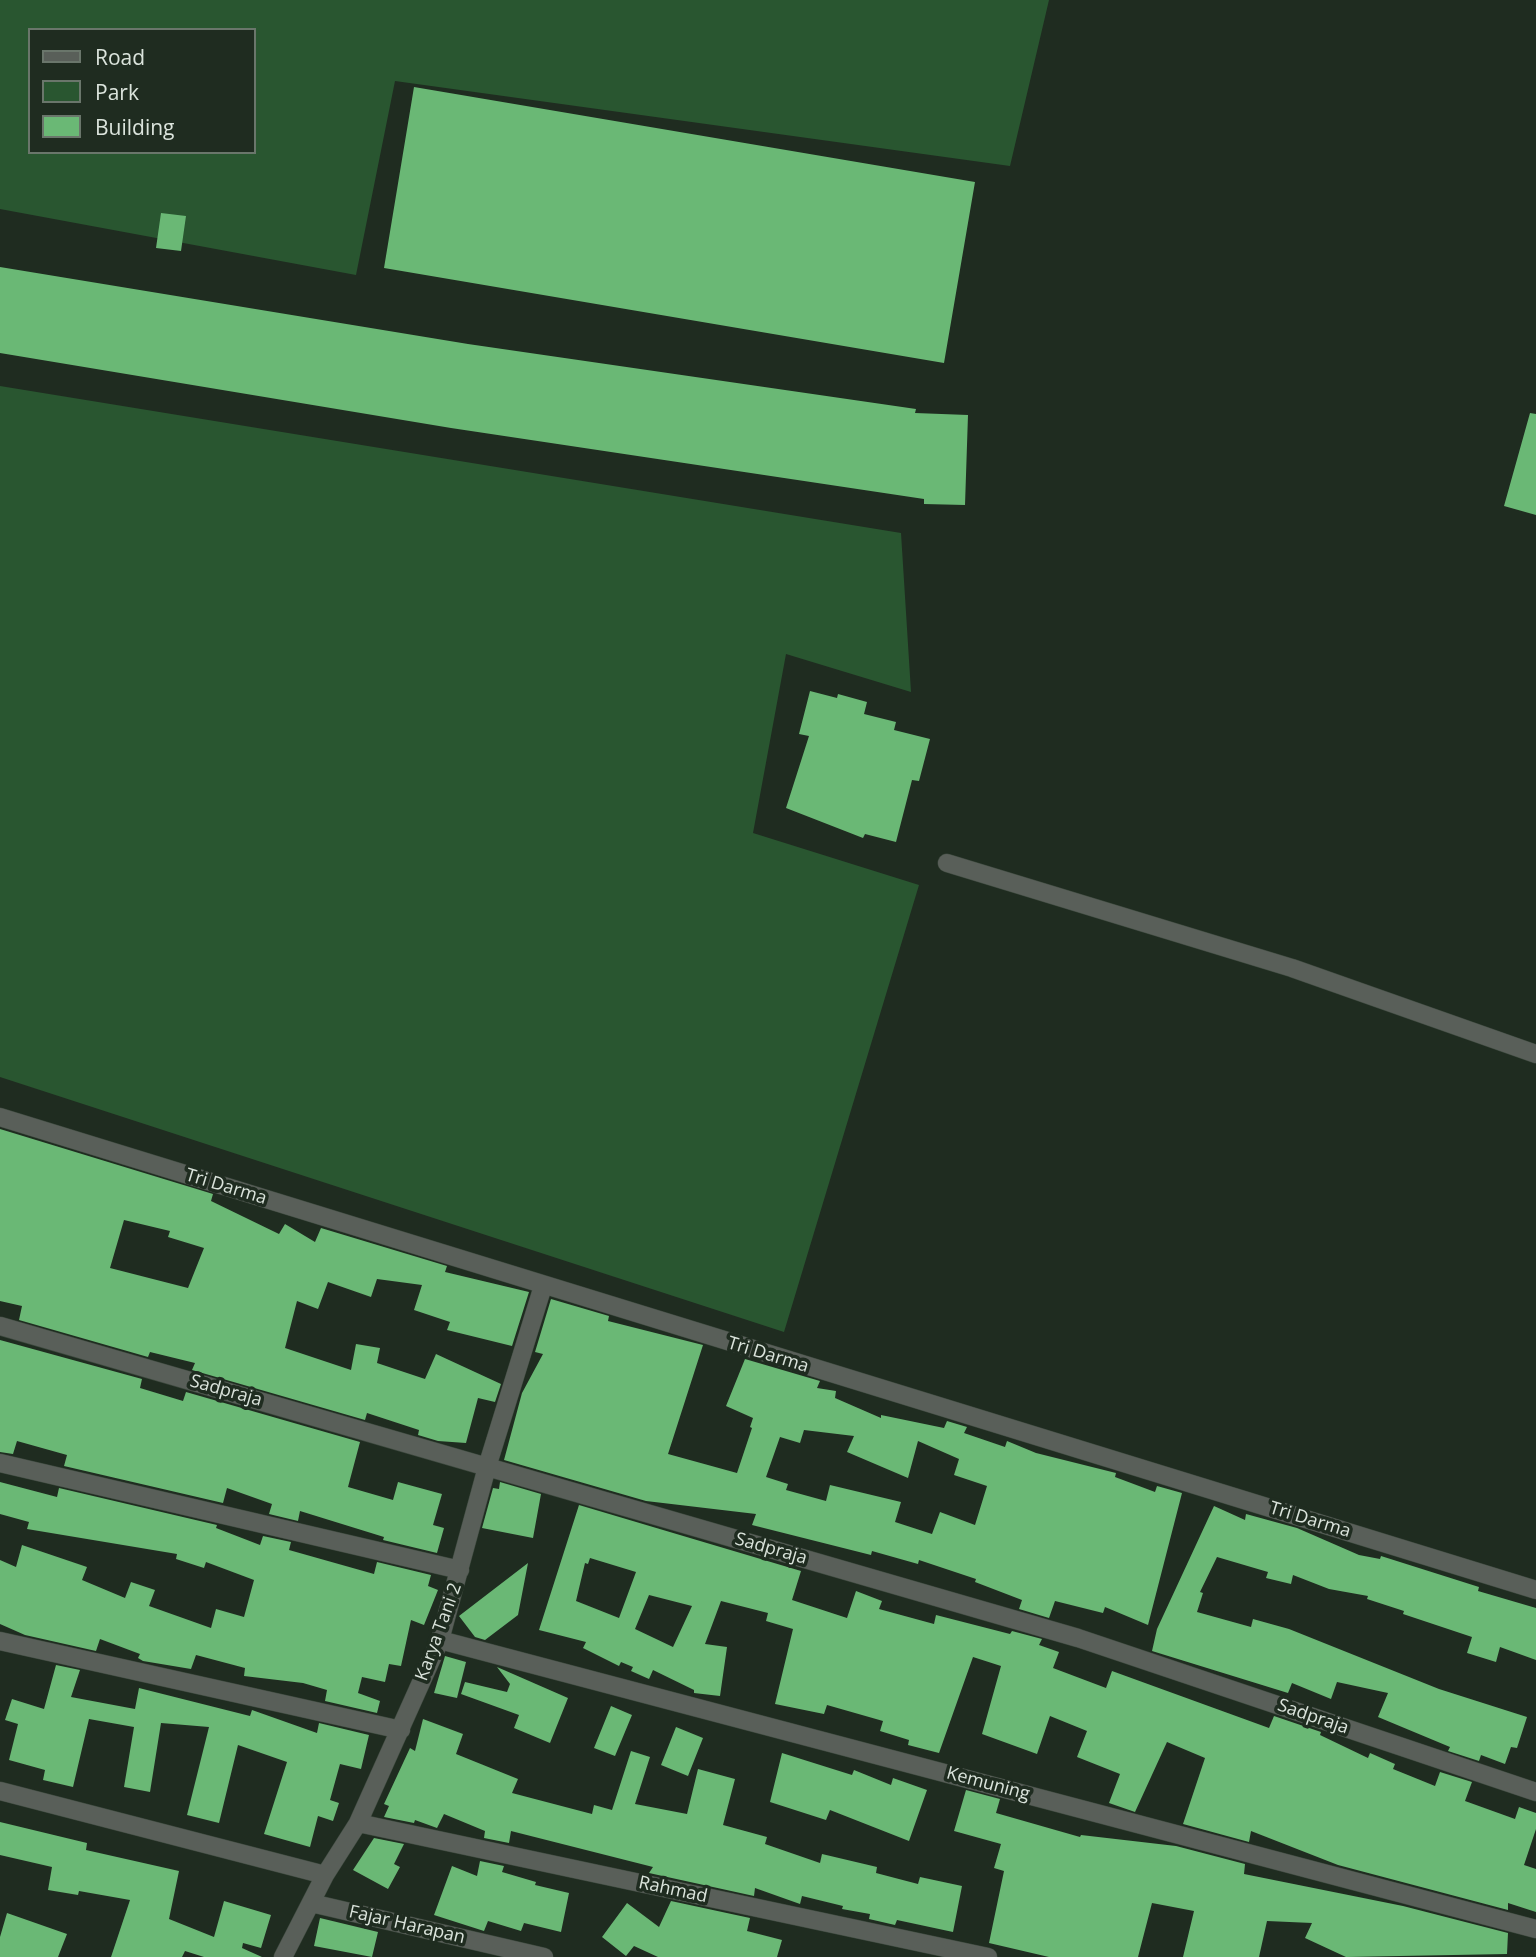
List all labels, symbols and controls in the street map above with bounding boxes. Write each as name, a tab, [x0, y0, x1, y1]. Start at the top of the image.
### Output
legend	[28, 28, 256, 154]
text: Road	[95, 43, 145, 71]
text: Park	[95, 78, 139, 106]
text: Building	[95, 113, 174, 141]
street label: Tri Darma	[183, 1164, 269, 1210]
street label: Tri Darma	[725, 1332, 811, 1378]
street label: Sadpraja	[188, 1370, 264, 1412]
street label: Tri Darma	[1267, 1497, 1353, 1543]
street label: Sadpraja	[733, 1528, 809, 1570]
street label: Karya Tani 2	[411, 1580, 467, 1684]
street label: Sadpraja	[1275, 1695, 1351, 1739]
street label: Kemuning	[944, 1763, 1032, 1805]
street label: Rahmad	[637, 1872, 709, 1908]
street label: Fajar Harapan	[347, 1901, 467, 1949]

